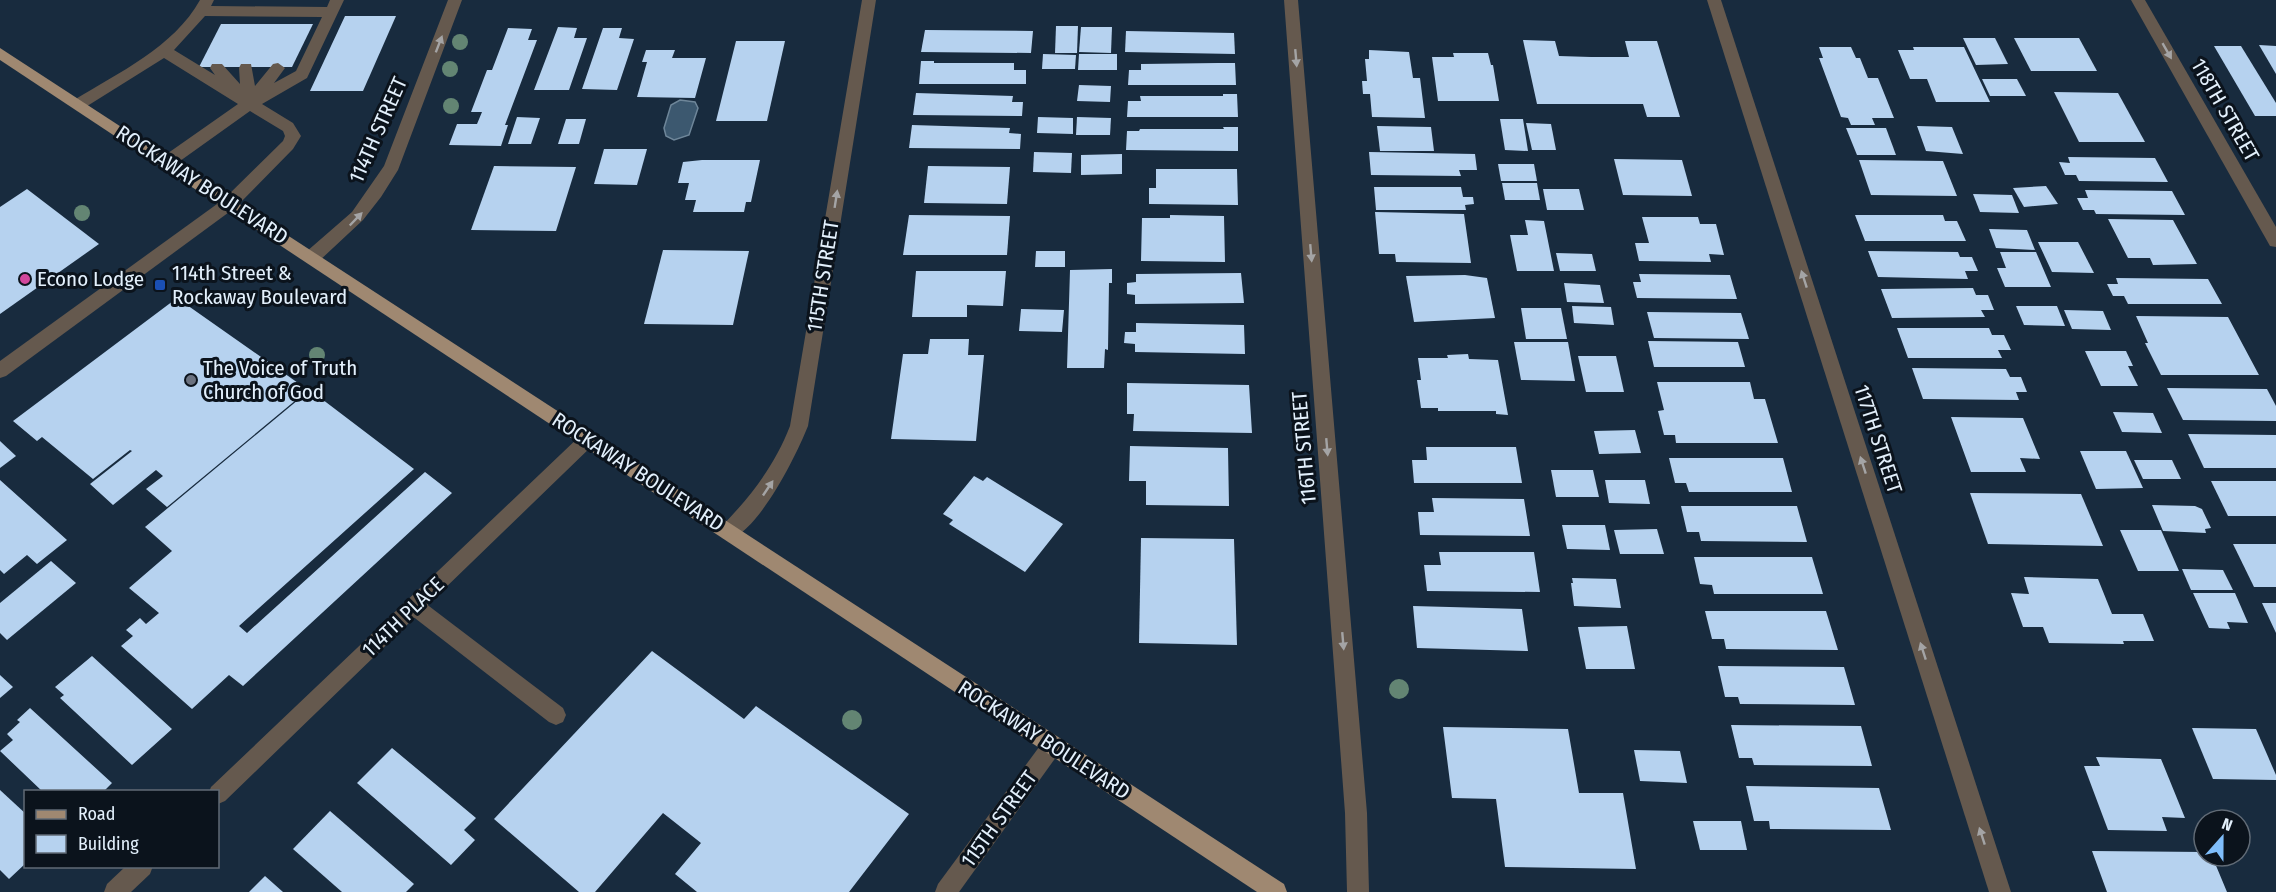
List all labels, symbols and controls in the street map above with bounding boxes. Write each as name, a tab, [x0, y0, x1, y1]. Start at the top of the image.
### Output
one-way arrow	[434, 34, 444, 52]
one-way arrow	[2161, 43, 2172, 59]
one-way arrow	[1291, 49, 1300, 68]
street label: 118TH STREET	[2185, 54, 2265, 166]
street label: 114TH STREET	[343, 73, 413, 187]
street label: ROCKAWAY BOULEVARD	[111, 120, 293, 250]
one-way arrow	[832, 189, 841, 208]
one-way arrow	[349, 212, 363, 226]
street label: 115TH STREET	[801, 218, 845, 334]
one-way arrow	[1306, 243, 1316, 262]
place label: 114th Street & Rockaway Boulevard	[172, 260, 347, 310]
place label: Econo Lodge	[37, 266, 144, 292]
one-way arrow	[1798, 270, 1808, 288]
marker: Econo Lodge	[18, 272, 32, 286]
marker: 114th Street & Rockaway Boulevard	[153, 278, 167, 292]
place label: The Voice of Truth Church of God	[203, 355, 357, 405]
marker: The Voice of Truth Church of God	[184, 373, 198, 387]
street label: 117TH STREET	[1848, 381, 1908, 497]
street label: 116TH STREET	[1286, 390, 1322, 506]
street label: ROCKAWAY BOULEVARD	[547, 407, 729, 537]
one-way arrow	[1322, 438, 1332, 457]
one-way arrow	[1858, 456, 1867, 474]
one-way arrow	[762, 480, 773, 496]
street label: 114TH PLACE	[356, 571, 450, 663]
one-way arrow	[1338, 632, 1347, 651]
one-way arrow	[1917, 642, 1927, 660]
street label: ROCKAWAY BOULEVARD	[953, 675, 1135, 805]
street label: 115TH STREET	[955, 766, 1043, 872]
legend	[24, 790, 219, 868]
text: Road	[78, 803, 115, 825]
north arrow	[2192, 808, 2252, 868]
text: N	[2219, 814, 2235, 835]
one-way arrow	[1977, 827, 1986, 845]
text: Building	[78, 833, 139, 855]

